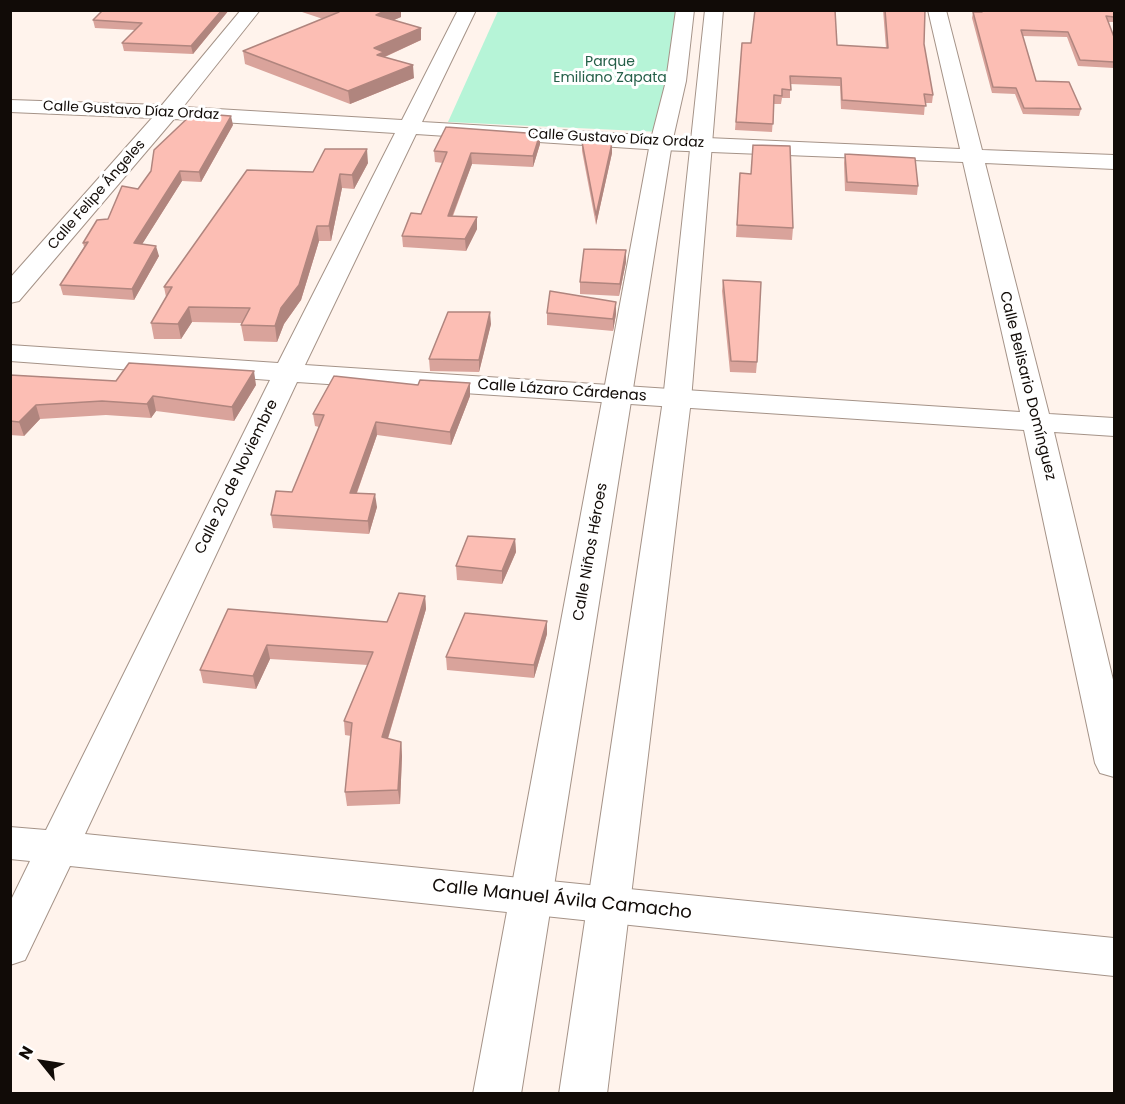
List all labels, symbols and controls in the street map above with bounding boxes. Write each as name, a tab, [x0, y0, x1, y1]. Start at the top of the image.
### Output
park label: Parque Emiliano Zapata	[553, 54, 667, 86]
street label: Calle Gustavo Díaz Ordaz	[43, 98, 219, 124]
street label: Calle Gustavo Díaz Ordaz	[528, 126, 704, 152]
street label: Calle Felipe Ángeles	[45, 137, 149, 253]
street label: Calle Belisario Domínguez	[995, 290, 1059, 482]
street label: Calle Lázaro Cárdenas	[477, 376, 647, 406]
street label: Calle 20 de Noviembre	[192, 397, 282, 557]
street label: Calle Niños Héroes	[570, 482, 612, 622]
street label: Calle Manuel Ávila Camacho	[431, 876, 693, 924]
north arrow	[12, 1032, 72, 1092]
text: N	[13, 1042, 39, 1064]

